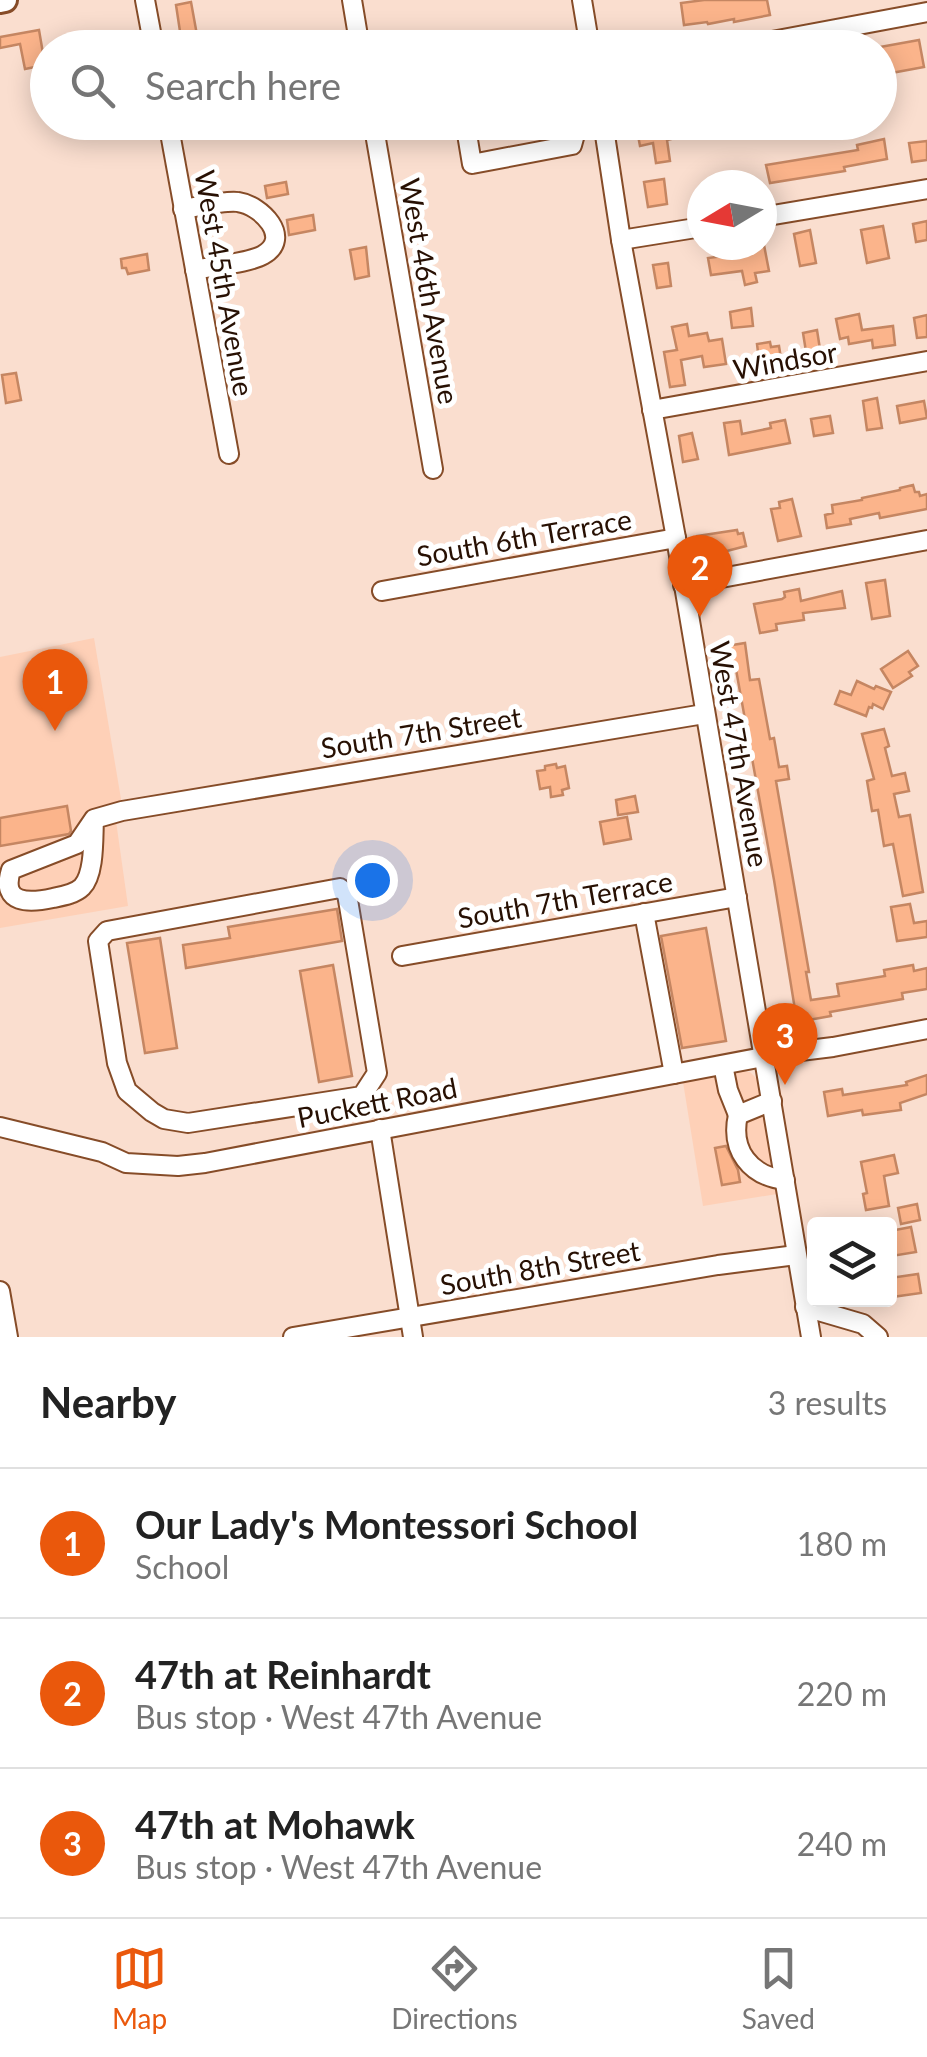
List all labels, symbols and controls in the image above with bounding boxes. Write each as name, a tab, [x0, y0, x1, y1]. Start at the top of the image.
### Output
search box	[30, 30, 897, 140]
icon: search	[65, 58, 120, 113]
text: Search here	[145, 62, 341, 108]
street label: West 45th Avenue	[188, 167, 262, 399]
north arrow	[687, 170, 777, 260]
street label: West 46th Avenue	[393, 175, 467, 407]
street label: Windsor	[730, 334, 840, 386]
street label: South 6th Terrace	[414, 501, 634, 573]
pin: 2	[668, 534, 732, 617]
street label: West 47th Avenue	[703, 638, 777, 870]
pin: 1	[22, 648, 88, 731]
street label: South 7th Street	[318, 699, 524, 765]
your location	[347, 855, 398, 906]
street label: South 7th Terrace	[455, 863, 675, 935]
pin: 3	[752, 1002, 818, 1085]
street label: Puckett Road	[294, 1070, 460, 1134]
map controls	[807, 1217, 897, 1307]
button: layers	[807, 1217, 897, 1307]
street label: South 8th Street	[437, 1233, 643, 1301]
text: Nearby	[40, 1377, 177, 1427]
text: 3 results	[768, 1383, 887, 1422]
text: Our Lady's Montessori School	[135, 1501, 638, 1547]
text: 1	[63, 1524, 82, 1563]
text: 180 m	[797, 1524, 887, 1563]
text: School	[135, 1547, 229, 1586]
text: 47th at Reinhardt	[135, 1651, 431, 1697]
text: 2	[63, 1674, 82, 1713]
text: 220 m	[797, 1674, 887, 1713]
text: Bus stop · West 47th Avenue	[135, 1697, 542, 1736]
text: 47th at Mohawk	[135, 1801, 415, 1847]
text: 3	[63, 1824, 82, 1863]
text: 240 m	[797, 1824, 887, 1863]
text: Bus stop · West 47th Avenue	[135, 1847, 542, 1886]
tab: Map	[112, 1941, 167, 2035]
tab: Directions	[391, 1941, 518, 2035]
tab: Saved	[742, 1941, 815, 2035]

